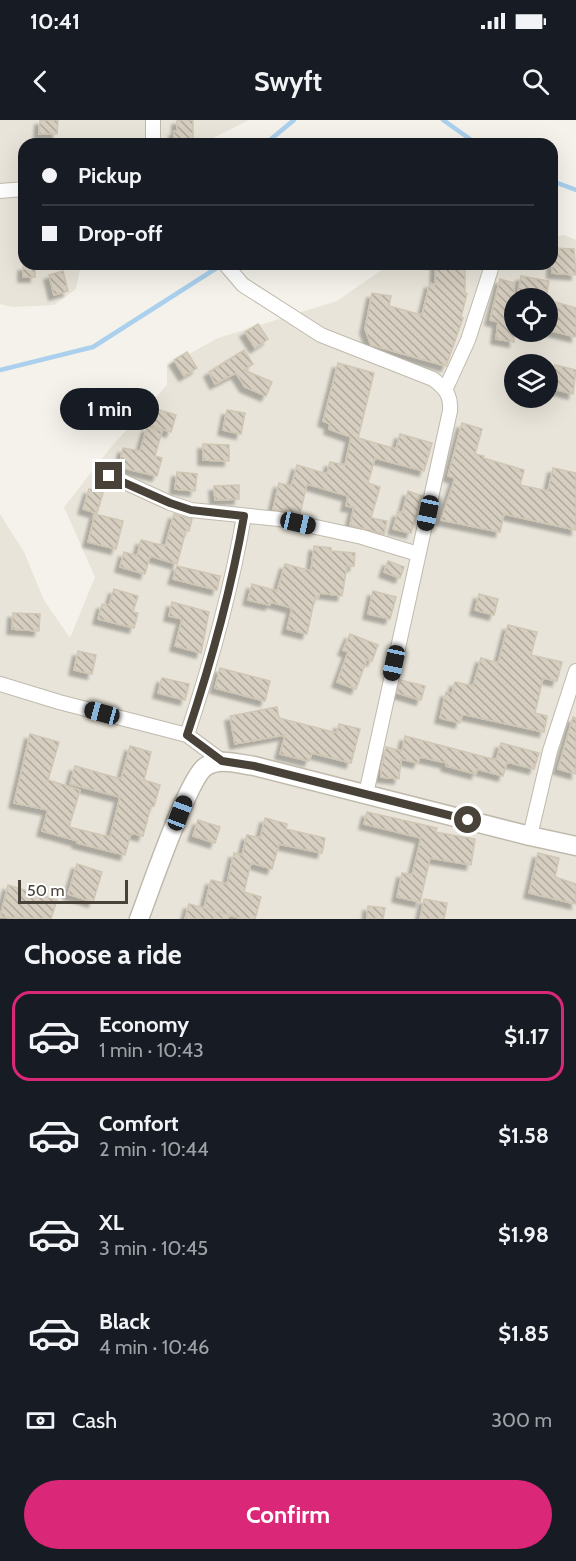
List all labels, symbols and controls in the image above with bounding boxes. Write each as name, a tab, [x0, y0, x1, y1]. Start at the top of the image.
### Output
text: 10:41	[30, 8, 80, 35]
icon: back	[24, 65, 57, 98]
text: Swyft	[254, 65, 322, 98]
icon: search	[519, 65, 552, 98]
text: Pickup	[78, 162, 142, 189]
text: Drop-off	[78, 220, 162, 247]
map controls	[504, 288, 558, 408]
button: locate	[504, 288, 558, 342]
button: layers	[504, 354, 558, 408]
callout: 1 min	[60, 389, 158, 431]
text: 1 min	[87, 397, 132, 421]
route end	[95, 462, 122, 489]
car	[415, 494, 441, 532]
car	[278, 510, 318, 536]
car	[381, 644, 407, 682]
car	[82, 700, 122, 726]
car	[165, 793, 195, 833]
route start	[454, 806, 481, 833]
scale bar	[18, 877, 128, 905]
text: 50 m	[27, 881, 64, 900]
text: Choose a ride	[24, 938, 182, 971]
icon: car	[27, 1009, 81, 1063]
text: Economy	[99, 1011, 189, 1038]
text: $1.17	[504, 1023, 549, 1050]
text: 1 min · 10:43	[99, 1038, 204, 1062]
icon: car	[27, 1108, 81, 1162]
text: Comfort	[99, 1110, 178, 1137]
text: $1.58	[498, 1122, 549, 1149]
text: 2 min · 10:44	[99, 1137, 208, 1161]
icon: car	[27, 1207, 81, 1261]
text: XL	[99, 1209, 124, 1236]
text: $1.98	[498, 1221, 549, 1248]
text: 3 min · 10:45	[99, 1236, 208, 1260]
icon: car	[27, 1306, 81, 1360]
text: Black	[99, 1308, 150, 1335]
text: $1.85	[498, 1320, 549, 1347]
text: 4 min · 10:46	[99, 1335, 209, 1359]
icon: cash	[24, 1404, 57, 1437]
text: Cash	[72, 1407, 117, 1434]
text: 300 m	[491, 1408, 552, 1432]
button: Confirm	[24, 1480, 552, 1549]

